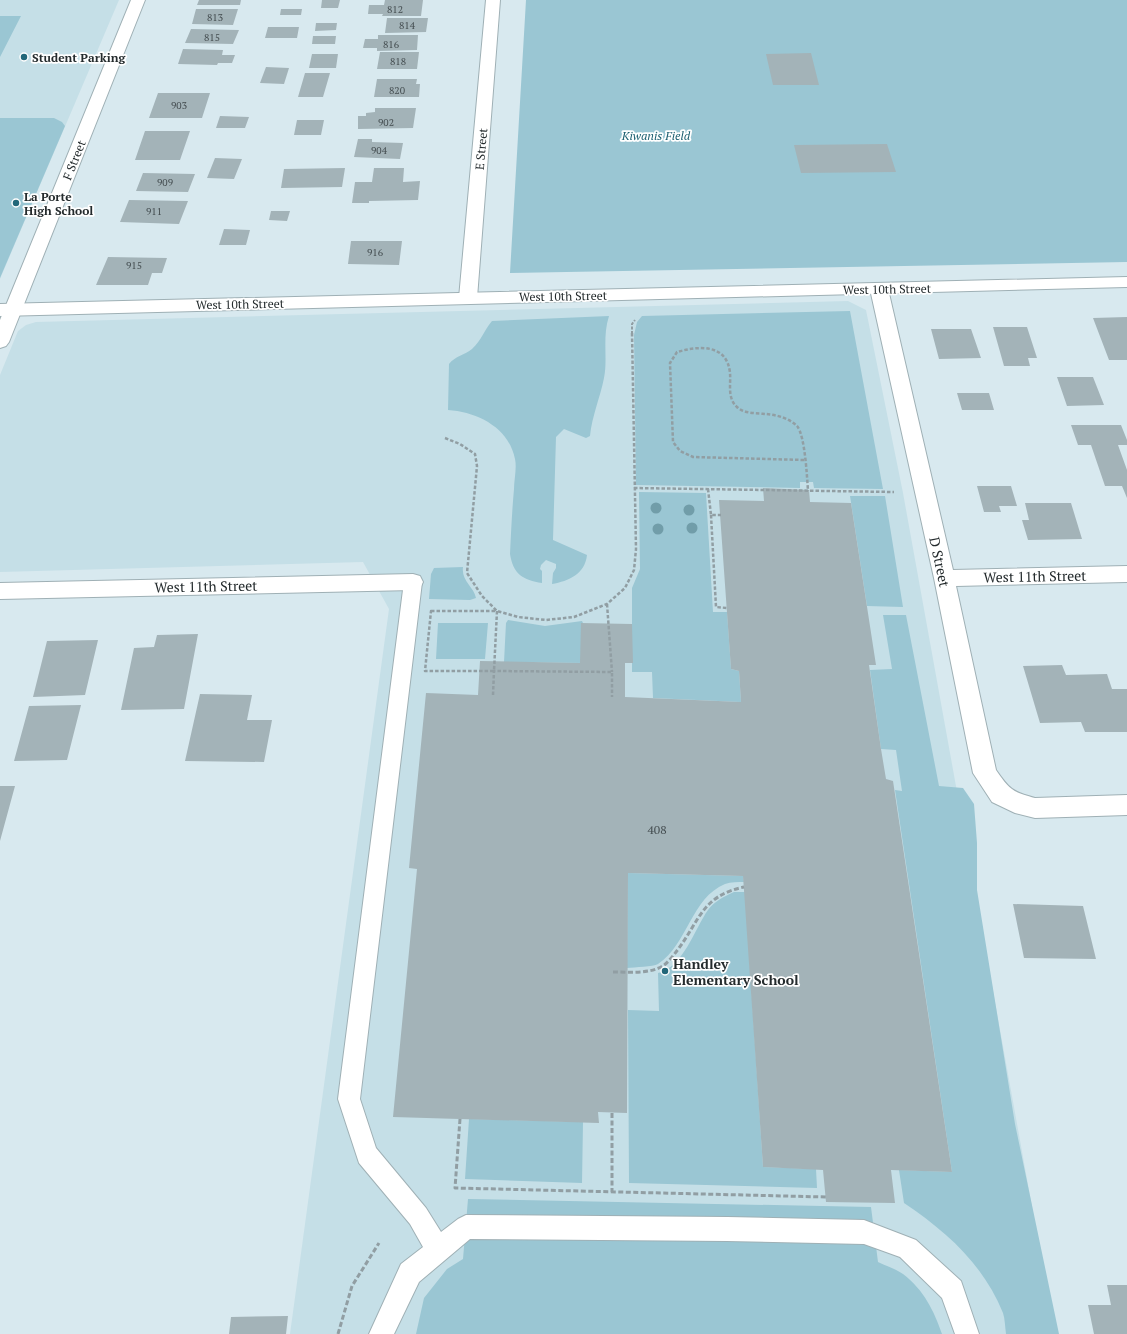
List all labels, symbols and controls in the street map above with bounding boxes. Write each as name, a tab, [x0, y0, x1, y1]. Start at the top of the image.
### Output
house number: 812	[387, 3, 403, 16]
house number: 813	[207, 11, 223, 24]
house number: 814	[399, 19, 416, 32]
house number: 815	[204, 31, 220, 44]
house number: 816	[383, 38, 400, 51]
place label: Student Parking	[32, 50, 126, 65]
marker: Student Parking	[19, 52, 29, 62]
house number: 818	[390, 55, 406, 68]
house number: 820	[389, 84, 405, 97]
house number: 903	[171, 99, 187, 112]
house number: 902	[378, 116, 394, 129]
street label: E Street	[472, 127, 490, 171]
park label: Kiwanis Field	[621, 128, 691, 143]
street label: F Street	[59, 137, 89, 182]
house number: 904	[371, 144, 388, 157]
house number: 909	[157, 176, 173, 189]
place label: La Porte High School	[24, 189, 93, 218]
marker: La Porte High School	[11, 198, 21, 208]
house number: 911	[146, 205, 162, 218]
house number: 916	[367, 246, 384, 259]
house number: 915	[126, 259, 142, 272]
street label: West 10th Street	[843, 281, 932, 297]
street label: West 10th Street	[519, 288, 608, 304]
street label: West 10th Street	[196, 296, 285, 312]
street label: D Street	[925, 535, 955, 590]
street label: West 11th Street	[983, 566, 1087, 586]
street label: West 11th Street	[154, 576, 258, 596]
house number: 408	[647, 822, 667, 837]
place label: Handley Elementary School	[673, 954, 799, 989]
marker: Handley Elementary School	[660, 966, 670, 976]

